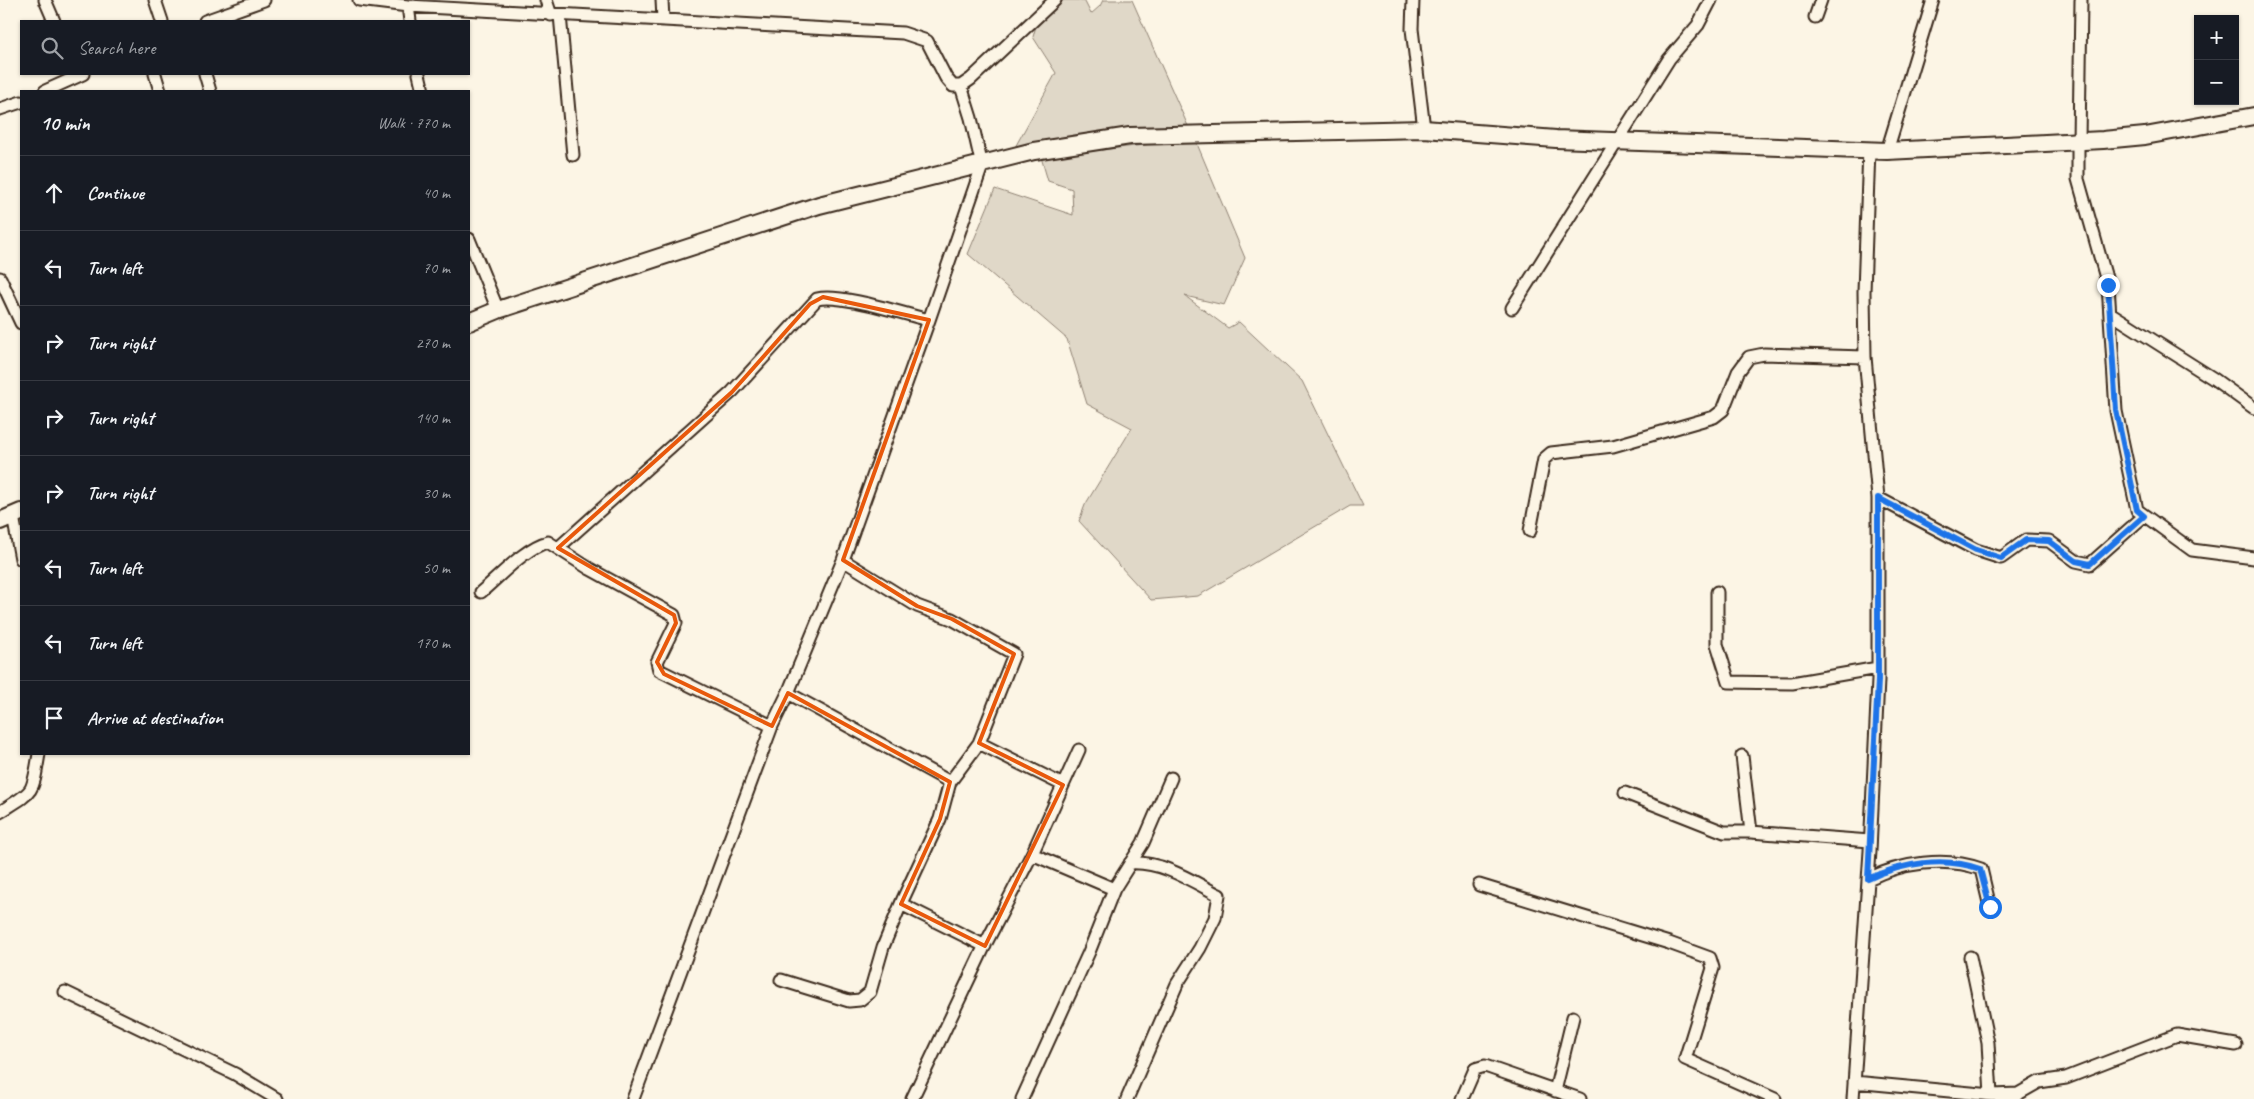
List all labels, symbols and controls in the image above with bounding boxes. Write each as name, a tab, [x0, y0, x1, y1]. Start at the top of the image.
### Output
map controls	[2194, 15, 2239, 105]
button: +	[2194, 15, 2239, 60]
search box	[20, 20, 470, 75]
icon: search	[38, 34, 66, 62]
text: Search here	[78, 36, 155, 60]
button: −	[2194, 60, 2239, 105]
text: 10 min	[40, 110, 90, 136]
text: Walk · 770 m	[378, 113, 450, 133]
icon: ahead	[40, 179, 68, 207]
text: Continue	[87, 181, 144, 205]
text: 40 m	[423, 183, 450, 203]
icon: left	[40, 254, 68, 282]
text: Turn left	[87, 256, 142, 280]
text: 70 m	[423, 258, 450, 278]
route end	[2097, 274, 2120, 297]
icon: right	[40, 329, 68, 357]
text: Turn right	[87, 331, 154, 355]
text: 270 m	[416, 333, 450, 353]
icon: right	[40, 404, 68, 432]
text: Turn right	[87, 406, 154, 430]
text: 140 m	[416, 408, 450, 428]
icon: right	[40, 479, 68, 507]
text: Turn right	[87, 481, 154, 505]
text: 30 m	[423, 483, 450, 503]
icon: left	[40, 554, 68, 582]
text: Turn left	[87, 556, 142, 580]
text: 50 m	[423, 558, 450, 578]
icon: left	[40, 629, 68, 657]
text: Turn left	[87, 631, 142, 655]
text: 170 m	[416, 633, 450, 653]
icon: arrive	[40, 704, 68, 732]
text: Arrive at destination	[87, 706, 223, 730]
route start	[1979, 896, 2002, 919]

